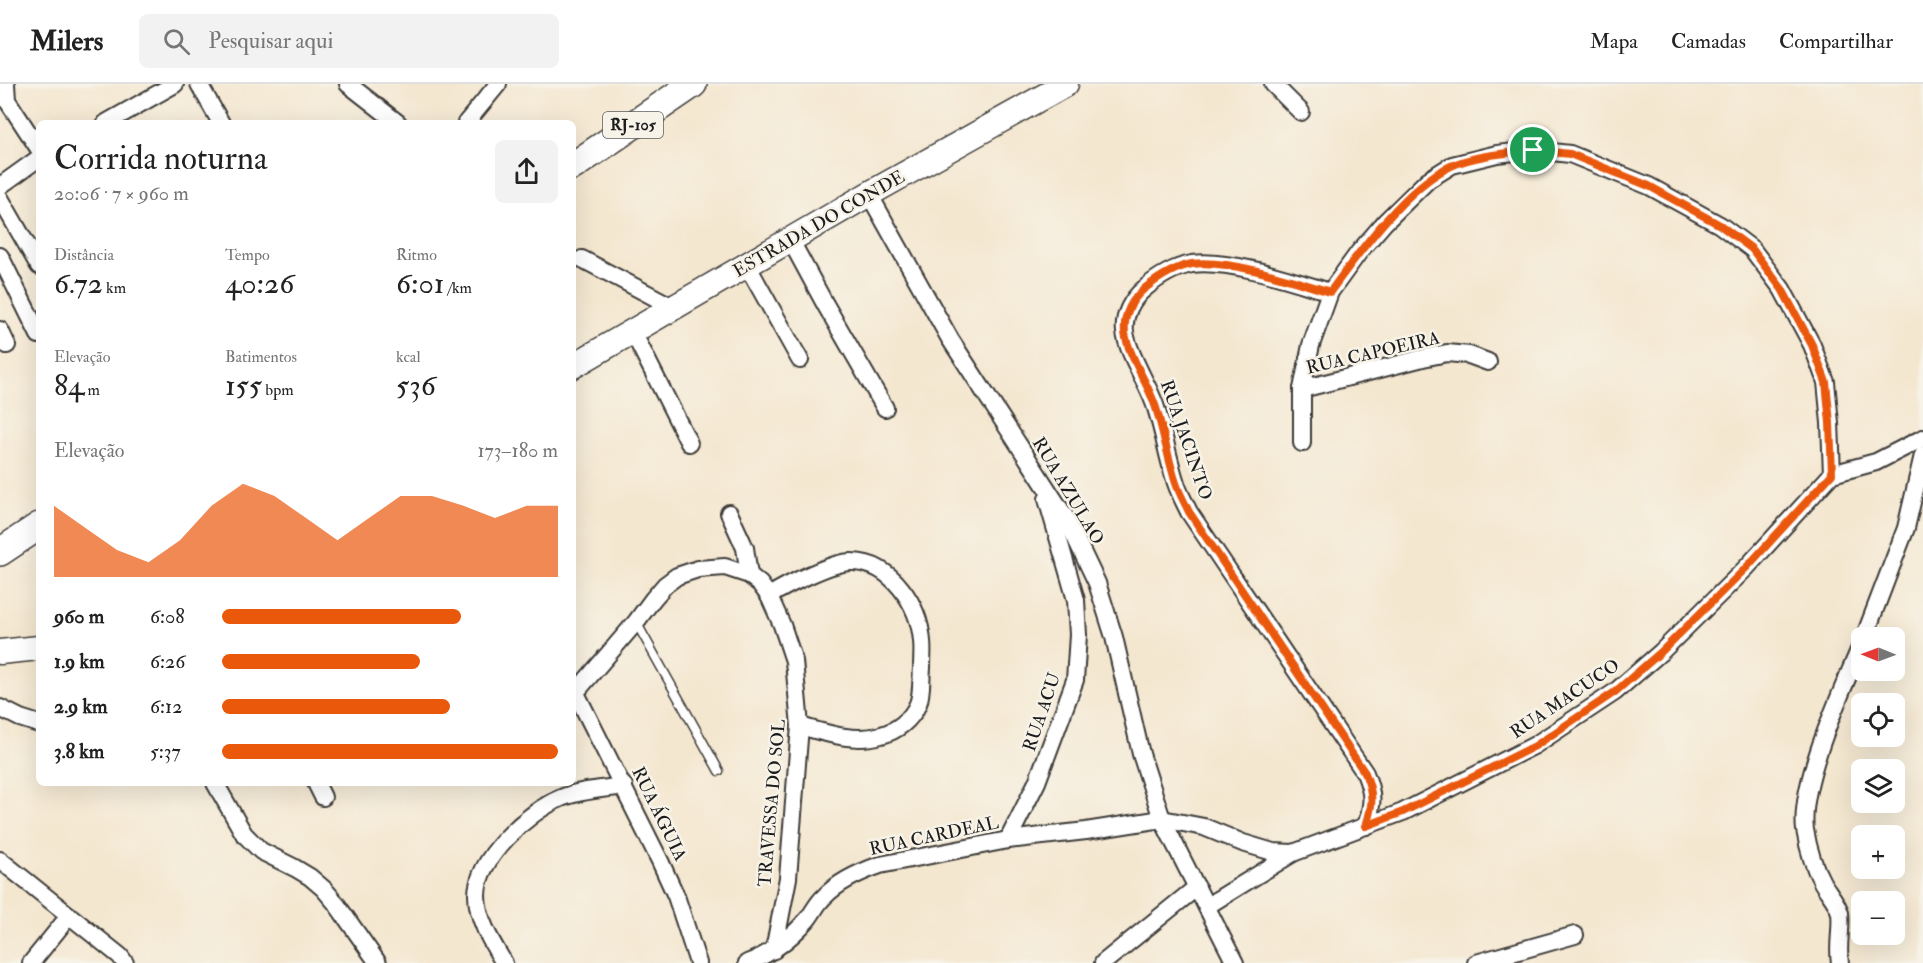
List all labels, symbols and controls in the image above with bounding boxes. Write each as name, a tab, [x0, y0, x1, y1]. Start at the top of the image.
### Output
search box	[139, 14, 559, 68]
text: Milers	[30, 24, 103, 59]
icon: search	[160, 25, 193, 58]
text: Pesquisar aqui	[208, 27, 333, 55]
text: Mapa	[1590, 28, 1638, 55]
text: Camadas	[1671, 28, 1746, 55]
text: Compartilhar	[1779, 28, 1893, 55]
road number: RJ-105	[603, 112, 663, 138]
pin	[1507, 124, 1558, 175]
icon: arrive	[1516, 133, 1549, 166]
text: Corrida noturna	[54, 138, 268, 179]
button: share	[495, 140, 558, 203]
street label: ESTRADA DO CONDE	[729, 165, 909, 283]
text: 20:06 · 7 × 960 m	[54, 181, 189, 206]
text: Distância	[54, 245, 114, 265]
text: Tempo	[225, 245, 270, 265]
text: Ritmo	[396, 245, 437, 265]
text: 6.72	[54, 265, 103, 302]
text: 40:26	[225, 265, 294, 302]
text: 6:01	[396, 265, 444, 302]
text: km	[103, 278, 126, 298]
text: /km	[444, 278, 472, 298]
street label: RUA CAPOEIRA	[1304, 326, 1443, 380]
text: Elevação	[54, 347, 110, 367]
text: Batimentos	[225, 347, 297, 367]
text: kcal	[396, 347, 421, 367]
text: 84	[54, 367, 84, 404]
text: 155	[225, 367, 262, 404]
text: 536	[396, 367, 436, 404]
street label: RUA JACINTO	[1155, 377, 1217, 503]
text: m	[84, 380, 100, 400]
text: bpm	[262, 380, 294, 400]
street label: RUA AZULAO	[1027, 433, 1109, 549]
text: Elevação	[54, 438, 124, 463]
text: 173–180 m	[477, 438, 558, 463]
text: 960 m	[54, 604, 104, 629]
text: 6:08	[150, 604, 185, 629]
north arrow	[1851, 627, 1905, 681]
map controls	[1851, 627, 1905, 945]
text: 1.9 km	[54, 649, 105, 674]
text: 6:26	[150, 649, 185, 674]
street label: RUA MACUCO	[1506, 654, 1624, 744]
street label: RUA ACU	[1018, 670, 1066, 754]
button: locate	[1851, 693, 1905, 747]
text: 2.9 km	[54, 694, 108, 719]
text: 6:12	[150, 694, 182, 719]
street label: TRAVESSA DO SOL	[753, 718, 791, 888]
text: 3.8 km	[54, 739, 104, 764]
text: 5:37	[150, 739, 181, 764]
button: layers	[1851, 759, 1905, 813]
street label: RUA ÁGUIA	[626, 763, 692, 866]
street label: RUA CARDEAL	[867, 811, 1001, 861]
button: +	[1851, 825, 1905, 879]
button: −	[1851, 891, 1905, 945]

